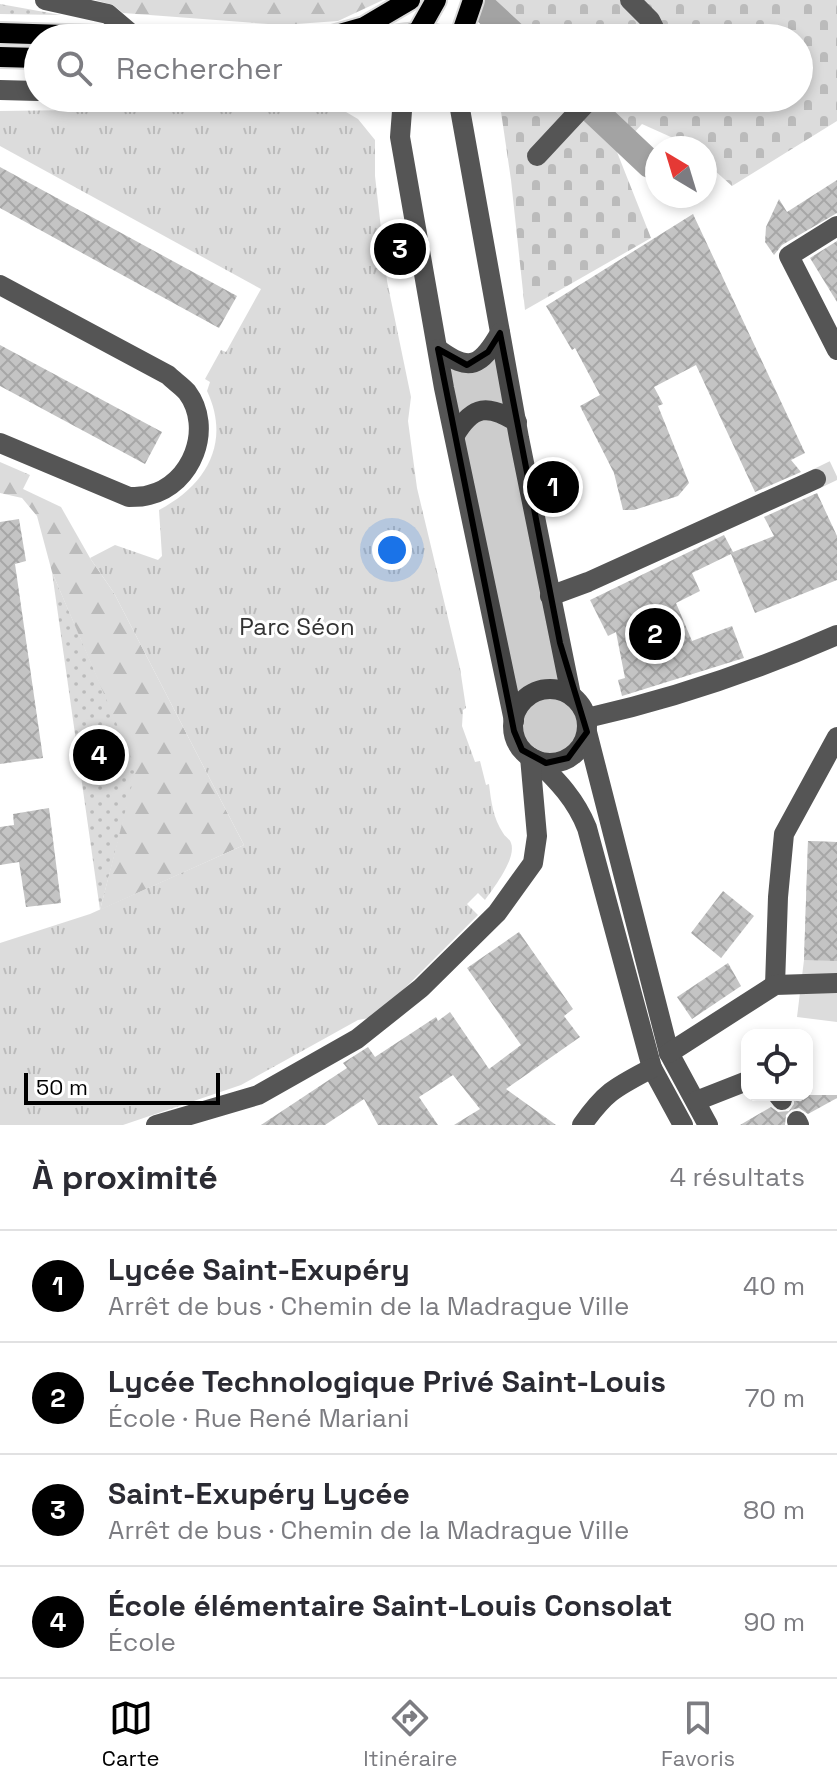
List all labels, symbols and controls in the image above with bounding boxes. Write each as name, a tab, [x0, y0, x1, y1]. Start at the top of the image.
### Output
search box	[24, 24, 813, 112]
icon: search	[52, 46, 96, 90]
text: Rechercher	[116, 49, 283, 88]
north arrow	[645, 136, 717, 208]
pin: 3	[374, 219, 426, 279]
pin: 1	[527, 457, 579, 517]
your location	[372, 530, 412, 570]
pin: 2	[629, 604, 681, 664]
park label: Parc Séon	[239, 611, 355, 642]
pin: 4	[73, 725, 125, 785]
map controls	[741, 1029, 813, 1101]
button: locate	[741, 1029, 813, 1101]
scale bar	[24, 1069, 220, 1105]
text: 50 m	[36, 1073, 88, 1101]
text: À proximité	[32, 1156, 218, 1199]
text: 4 résultats	[670, 1160, 805, 1194]
text: Lycée Saint-Exupéry	[108, 1250, 410, 1289]
text: 1	[52, 1269, 64, 1303]
text: 40 m	[743, 1269, 805, 1303]
text: Arrêt de bus · Chemin de la Madrague Ville	[108, 1289, 629, 1323]
text: Lycée Technologique Privé Saint-Louis	[108, 1362, 666, 1401]
text: 2	[50, 1381, 66, 1415]
text: 70 m	[745, 1381, 805, 1415]
text: École · Rue René Mariani	[108, 1401, 409, 1435]
text: Saint-Exupéry Lycée	[108, 1474, 410, 1513]
text: 3	[50, 1493, 66, 1527]
text: 80 m	[743, 1493, 805, 1527]
text: Arrêt de bus · Chemin de la Madrague Ville	[108, 1513, 629, 1547]
text: École élémentaire Saint-Louis Consolat	[108, 1586, 673, 1625]
text: 4	[50, 1605, 66, 1639]
text: 90 m	[743, 1605, 805, 1639]
text: École	[108, 1625, 176, 1659]
tab: Carte	[102, 1696, 160, 1772]
tab: Itinéraire	[363, 1696, 458, 1772]
tab: Favoris	[661, 1696, 735, 1772]

